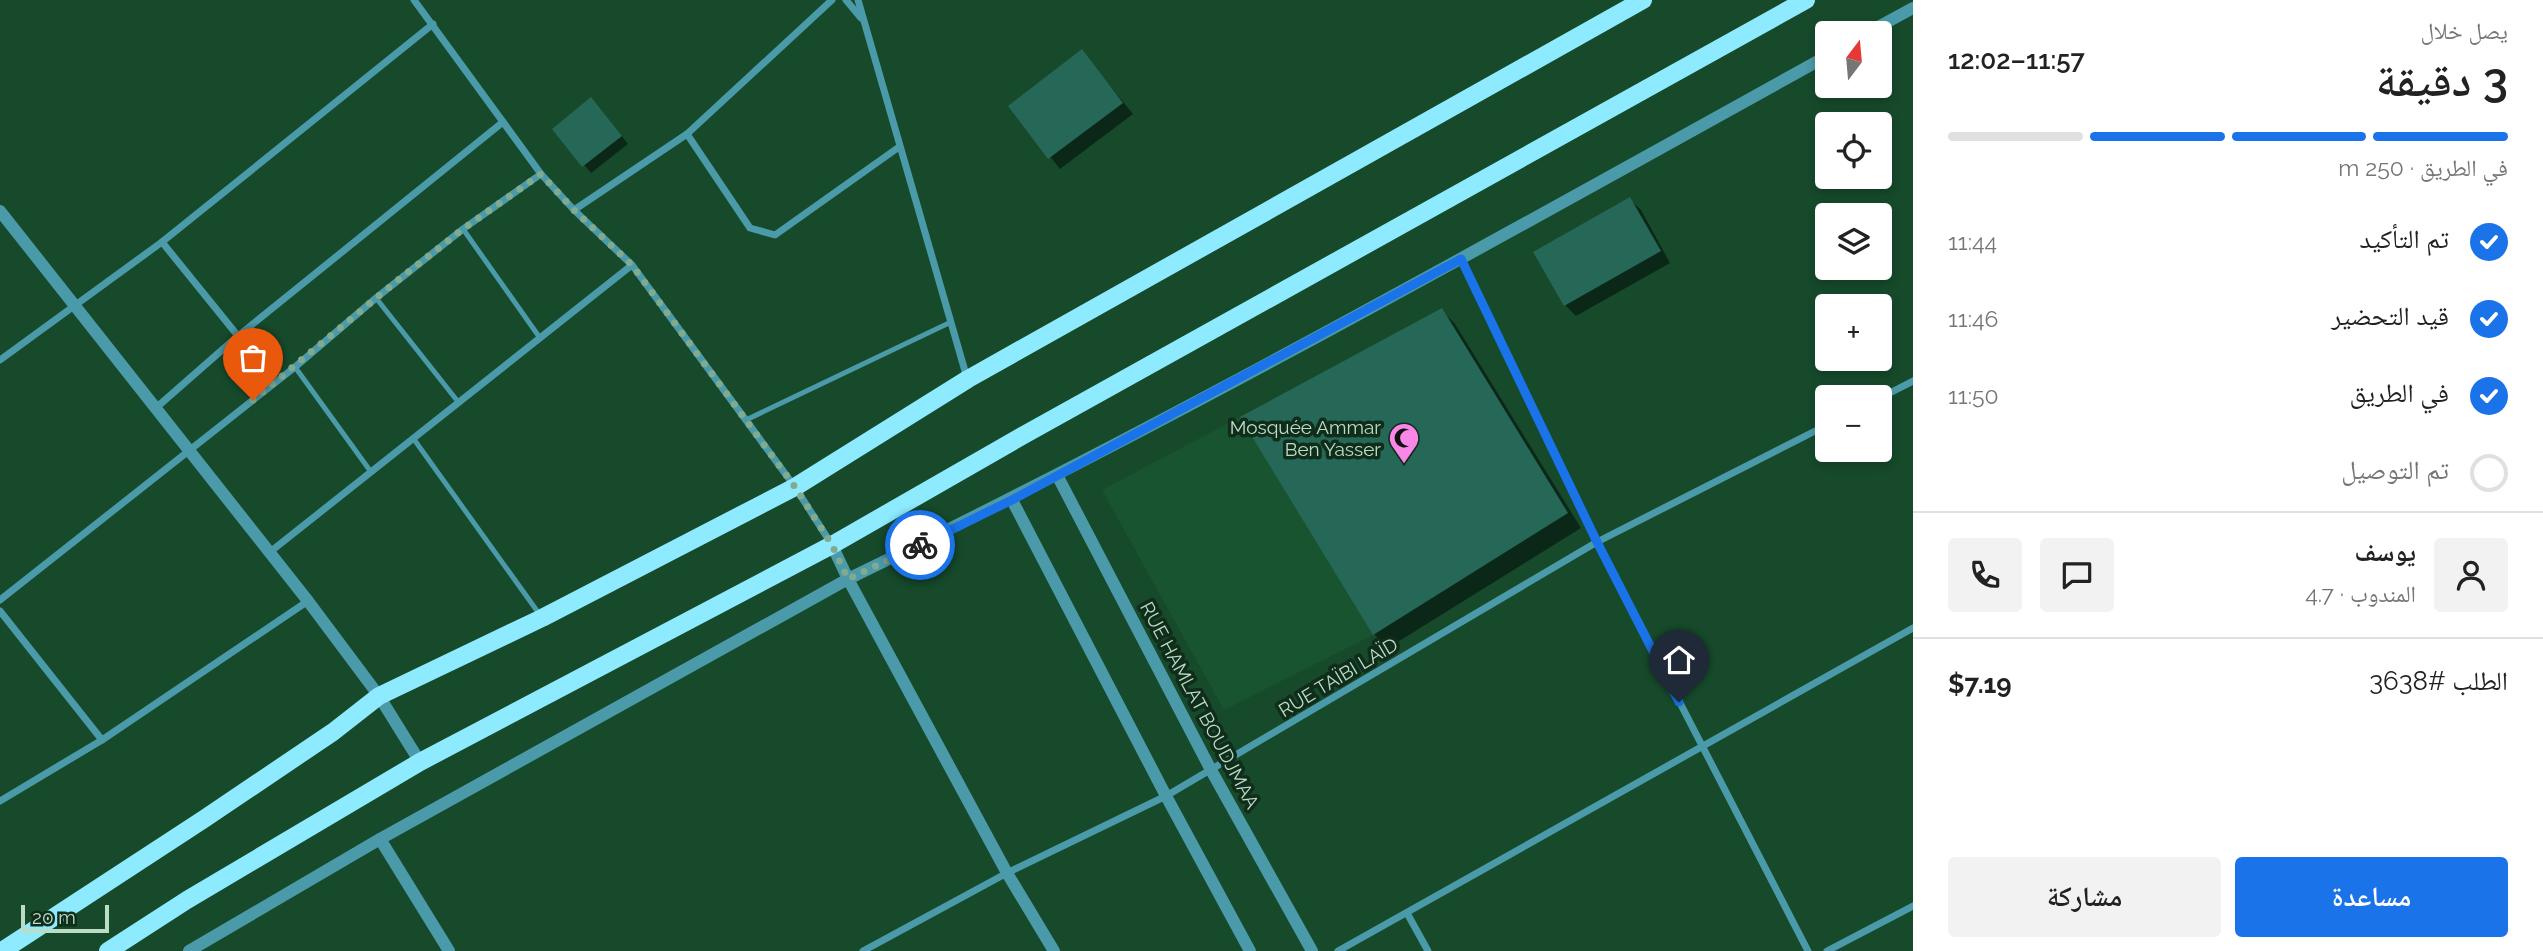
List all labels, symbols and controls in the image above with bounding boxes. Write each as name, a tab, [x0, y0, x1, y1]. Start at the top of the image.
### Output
text: يصل خلال	[2420, 17, 2508, 44]
north arrow	[1815, 21, 1892, 98]
map controls	[1815, 21, 1892, 462]
text: 11:57–12:02	[1948, 45, 2085, 75]
text: 3 دقيقة	[2376, 53, 2508, 107]
button: locate	[1815, 112, 1892, 189]
text: في الطريق · 250 m	[2338, 154, 2508, 181]
button: layers	[1815, 203, 1892, 280]
icon: check	[2470, 223, 2508, 261]
text: تم التأكيد	[2360, 224, 2449, 254]
text: 11:44	[1948, 228, 1997, 255]
button: +	[1815, 294, 1892, 371]
icon: check	[2470, 300, 2508, 338]
text: قيد التحضير	[2331, 301, 2449, 331]
text: 11:46	[1948, 305, 1998, 332]
pin	[223, 328, 283, 400]
icon: bag	[234, 339, 272, 377]
icon: check	[2470, 377, 2508, 415]
text: في الطريق	[2349, 378, 2449, 408]
text: 11:50	[1948, 382, 1999, 409]
button: −	[1815, 385, 1892, 462]
place label: Mosquée Ammar Ben Yasser	[1230, 416, 1381, 460]
mosque icon: Mosquée Ammar Ben Yasser	[1387, 421, 1421, 465]
text: تم التوصيل	[2341, 455, 2449, 485]
courier	[885, 510, 955, 580]
icon: bike	[901, 526, 939, 564]
text: يوسف	[2355, 537, 2416, 567]
button: phone	[1948, 538, 2022, 612]
button: chat	[2040, 538, 2114, 612]
button: person	[2434, 538, 2508, 612]
text: المندوب · 4.7	[2305, 580, 2416, 607]
street label: RUE HAMLAT BOUDJMAA	[1136, 598, 1264, 812]
pin	[1649, 630, 1709, 702]
street label: RUE TAÏBI LAÏD	[1275, 633, 1401, 721]
icon: home	[1660, 641, 1698, 679]
text: الطلب #3638	[2369, 666, 2508, 696]
text: $7.19	[1948, 669, 2012, 699]
button: مشاركة	[1948, 857, 2221, 937]
button: مساعدة	[2235, 857, 2508, 937]
scale bar	[21, 902, 108, 934]
text: 20 m	[32, 906, 76, 928]

